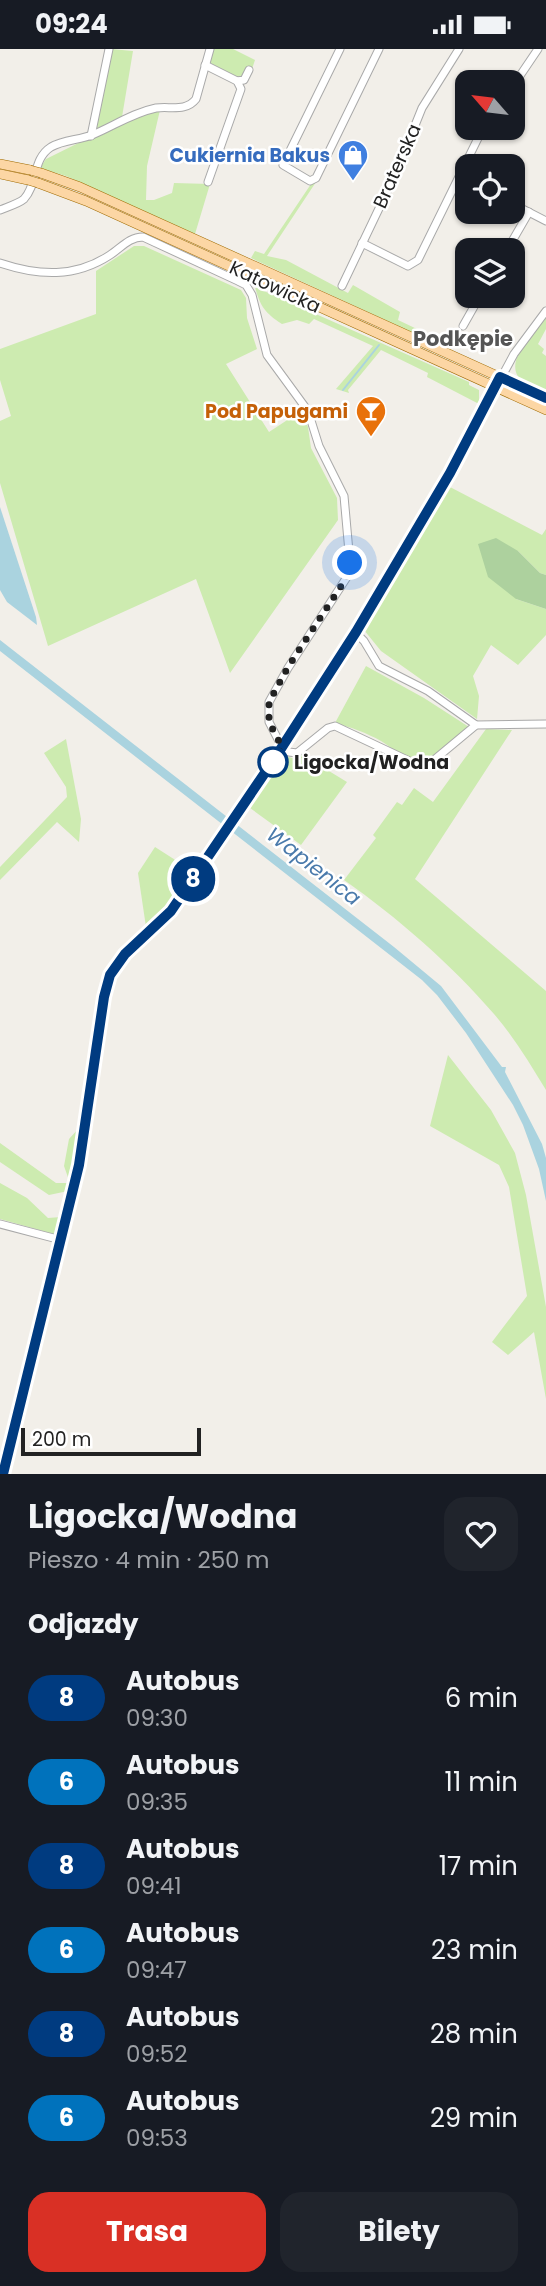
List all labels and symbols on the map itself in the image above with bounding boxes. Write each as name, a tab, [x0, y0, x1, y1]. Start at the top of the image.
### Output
north arrow	[455, 70, 525, 140]
street label: Braterska	[366, 119, 428, 213]
shop icon: Cukiernia Bakus	[336, 138, 370, 182]
place label: Cukiernia Bakus	[170, 142, 330, 169]
street label: Katowicka	[225, 254, 325, 320]
district label: Podkępie	[413, 324, 513, 353]
bar icon: Pod Papugami	[354, 394, 388, 438]
place label: Pod Papugami	[205, 398, 348, 425]
your location	[332, 545, 367, 580]
marker: Ligocka/Wodna	[258, 747, 288, 777]
place label: Ligocka/Wodna	[294, 749, 449, 776]
water label: Wapienica	[261, 820, 367, 912]
line badge: 8	[170, 856, 216, 902]
scale bar	[21, 1425, 201, 1457]

